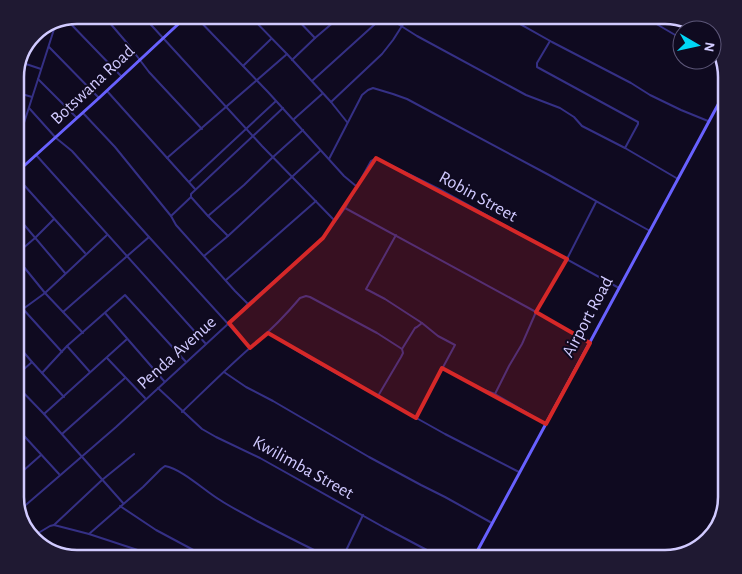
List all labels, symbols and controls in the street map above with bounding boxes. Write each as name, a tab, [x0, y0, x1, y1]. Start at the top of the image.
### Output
north arrow	[672, 20, 722, 70]
text: N	[701, 41, 717, 53]
street label: Botswana Road	[48, 42, 138, 128]
street label: Robin Street	[436, 168, 520, 226]
street label: Airport Road	[559, 274, 617, 360]
street label: Penda Avenue	[134, 313, 220, 393]
street label: Kwilimba Street	[250, 433, 357, 503]

